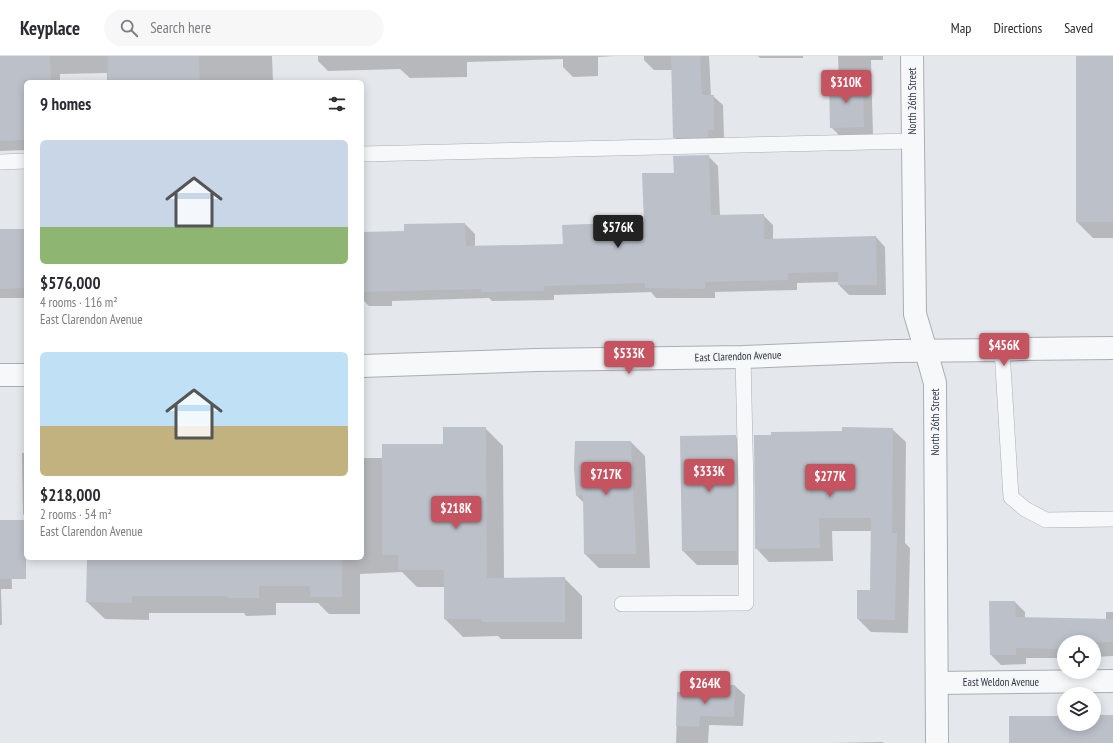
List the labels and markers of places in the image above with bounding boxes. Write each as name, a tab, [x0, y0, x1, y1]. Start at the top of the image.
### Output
pin: $310K	[818, 70, 874, 104]
pin: $576K	[590, 215, 646, 249]
pin: $456K	[976, 333, 1032, 367]
pin: $533K	[601, 341, 657, 375]
pin: $333K	[681, 459, 737, 493]
pin: $717K	[578, 462, 634, 496]
pin: $277K	[802, 464, 858, 498]
pin: $218K	[428, 496, 484, 530]
pin: $264K	[677, 671, 733, 705]

